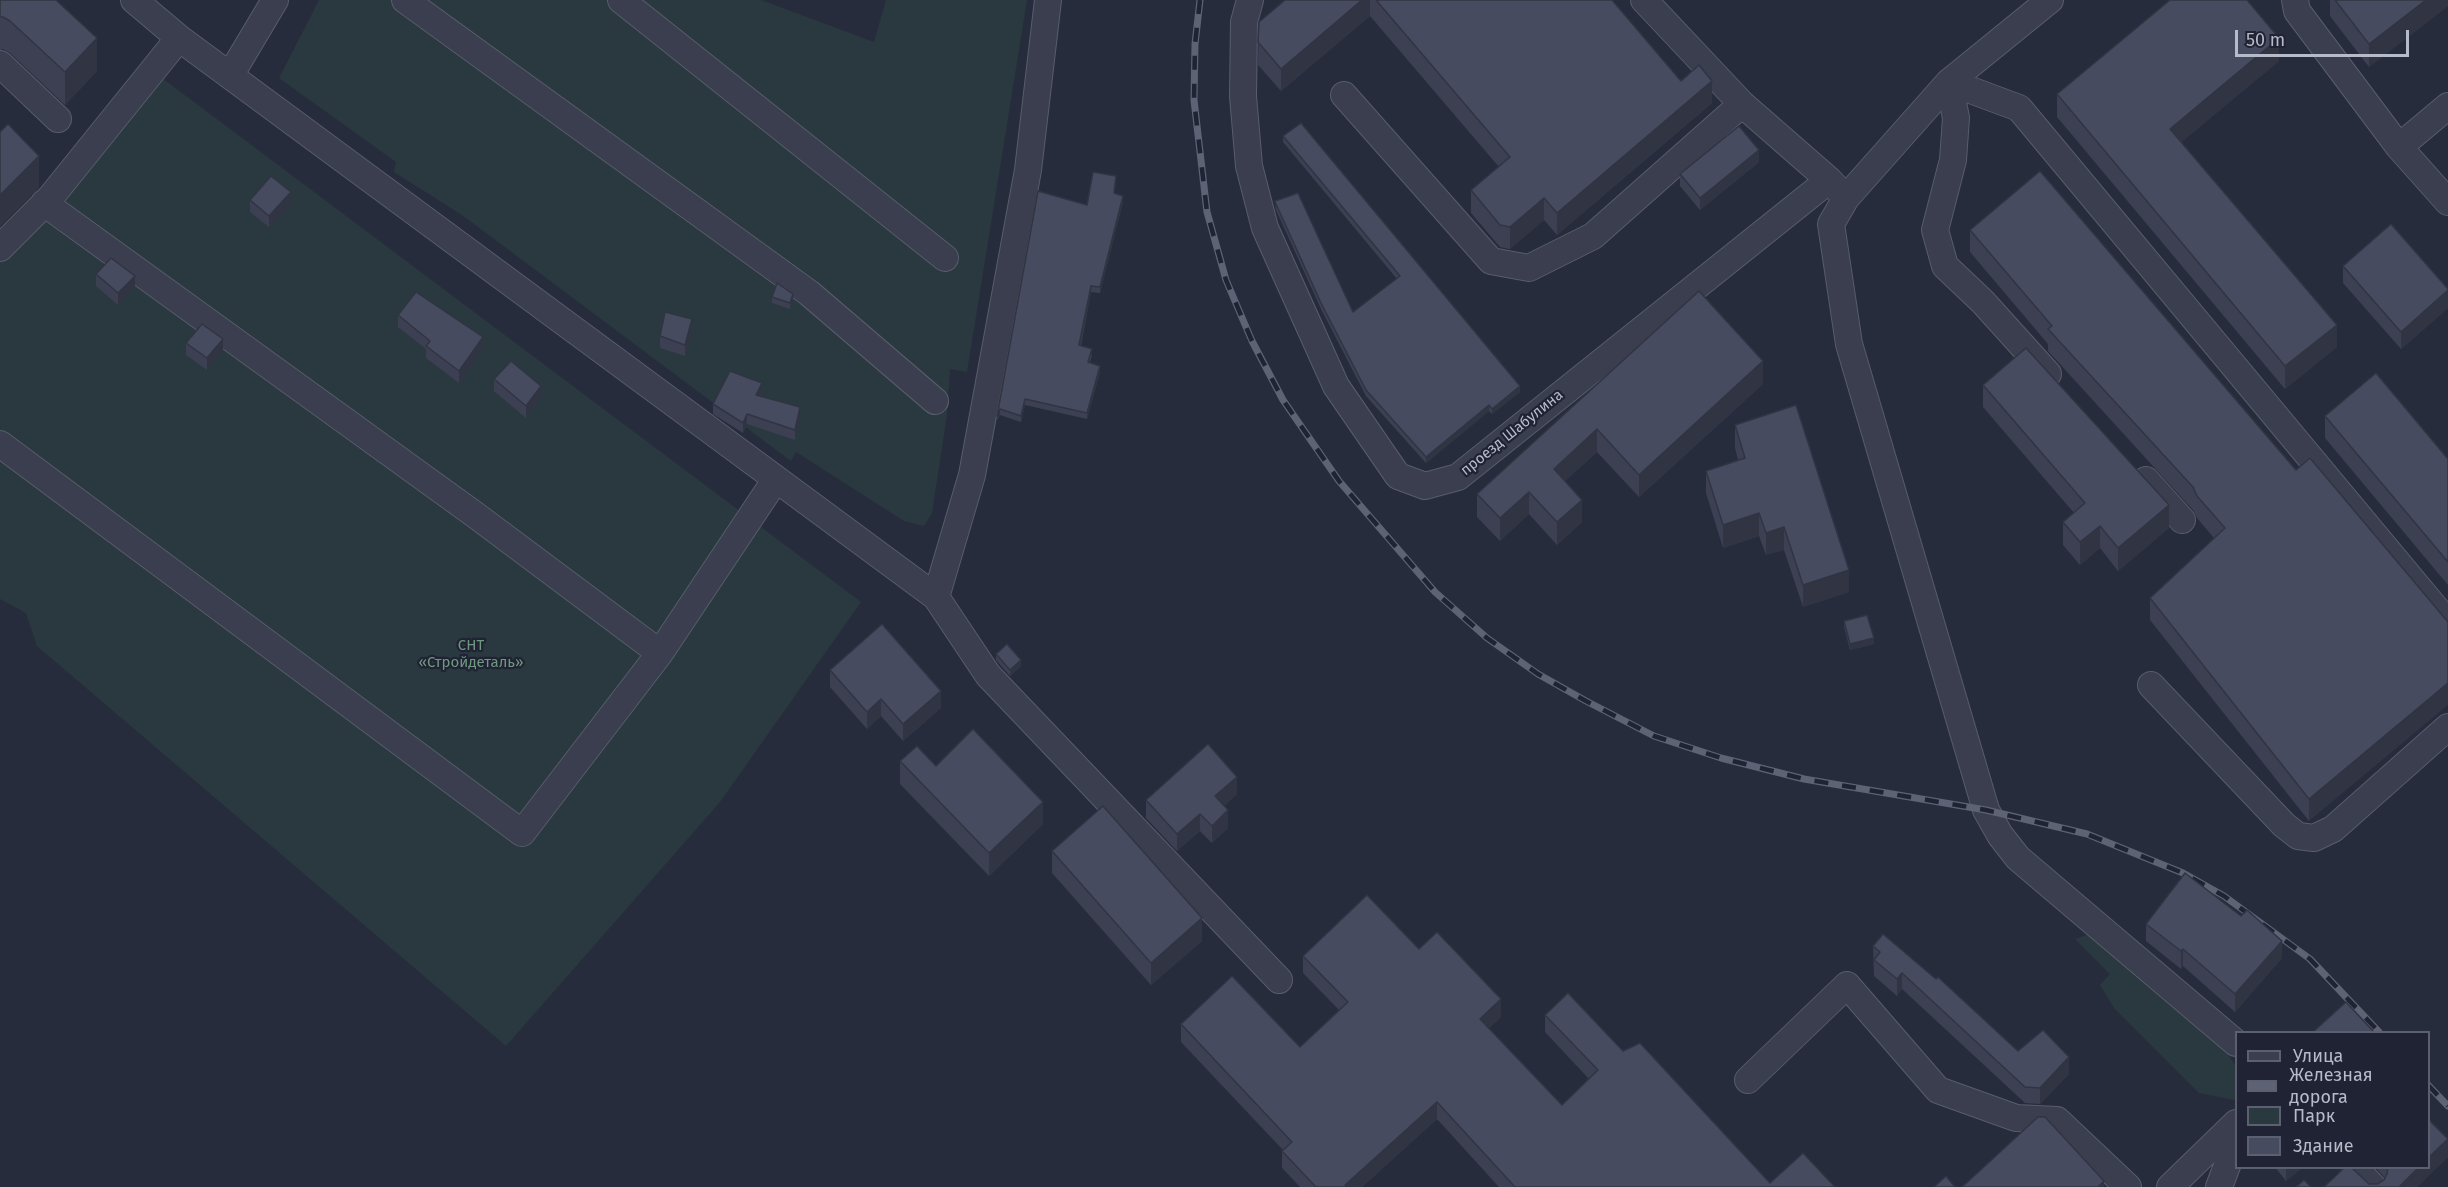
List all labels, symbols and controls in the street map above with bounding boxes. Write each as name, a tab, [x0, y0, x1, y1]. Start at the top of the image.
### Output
scale bar	[2238, 18, 2412, 56]
text: 50 m	[2246, 29, 2285, 51]
street label: проезд Шабулина	[1457, 386, 1567, 480]
park label: СНТ «Стройдеталь»	[418, 637, 524, 672]
legend	[2235, 1031, 2430, 1169]
text: Улица	[2293, 1045, 2343, 1067]
text: Железная дорога	[2289, 1064, 2373, 1108]
text: Парк	[2293, 1105, 2335, 1127]
text: Здание	[2293, 1135, 2354, 1157]

